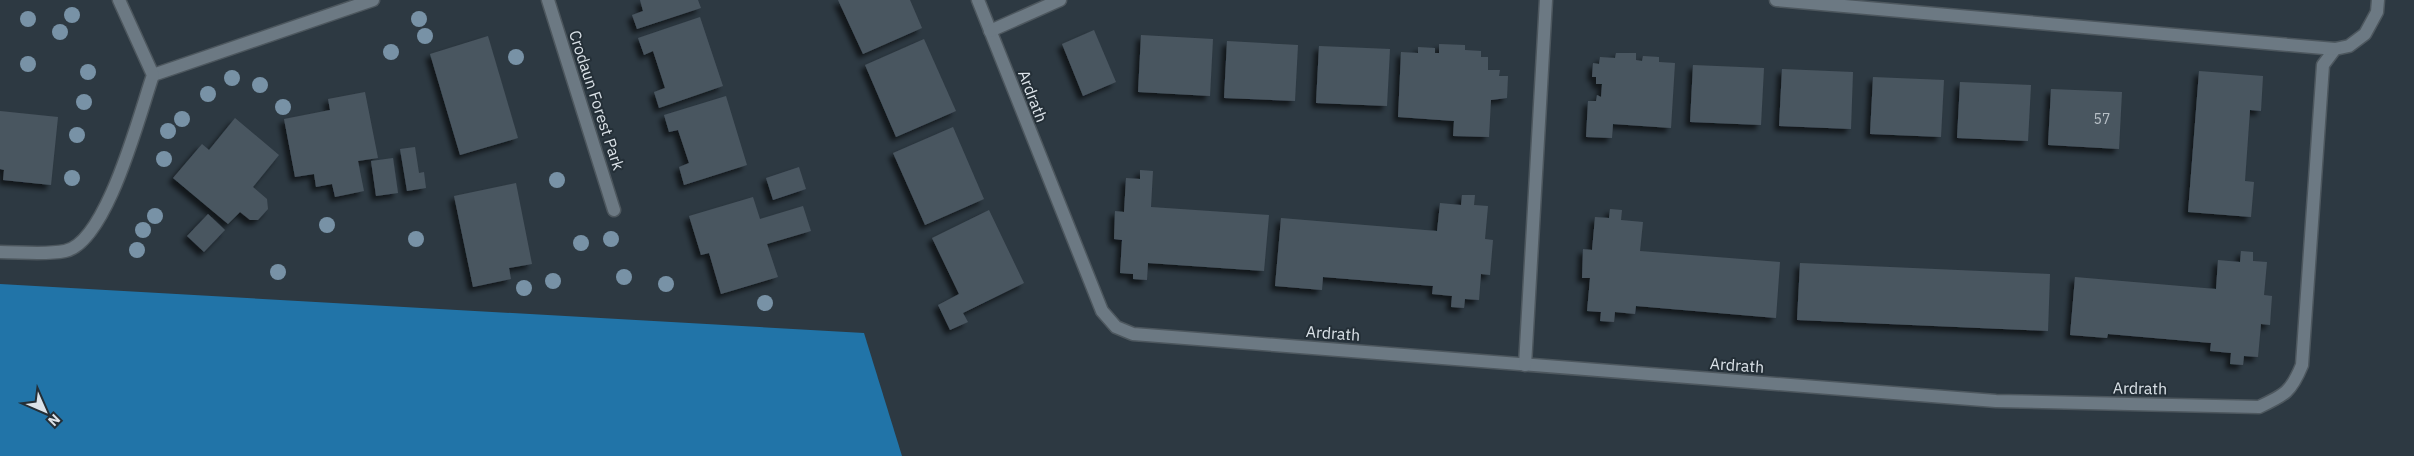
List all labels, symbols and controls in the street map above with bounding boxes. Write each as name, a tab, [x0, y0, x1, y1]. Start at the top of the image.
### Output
street label: Crodaun Forest Park	[565, 27, 629, 173]
street label: Ardrath	[1014, 67, 1052, 125]
house number: 57	[2094, 110, 2110, 128]
street label: Ardrath	[1305, 321, 1361, 345]
street label: Ardrath	[1709, 353, 1765, 377]
street label: Ardrath	[2113, 378, 2167, 398]
north arrow	[20, 386, 70, 436]
text: N	[44, 410, 64, 430]

